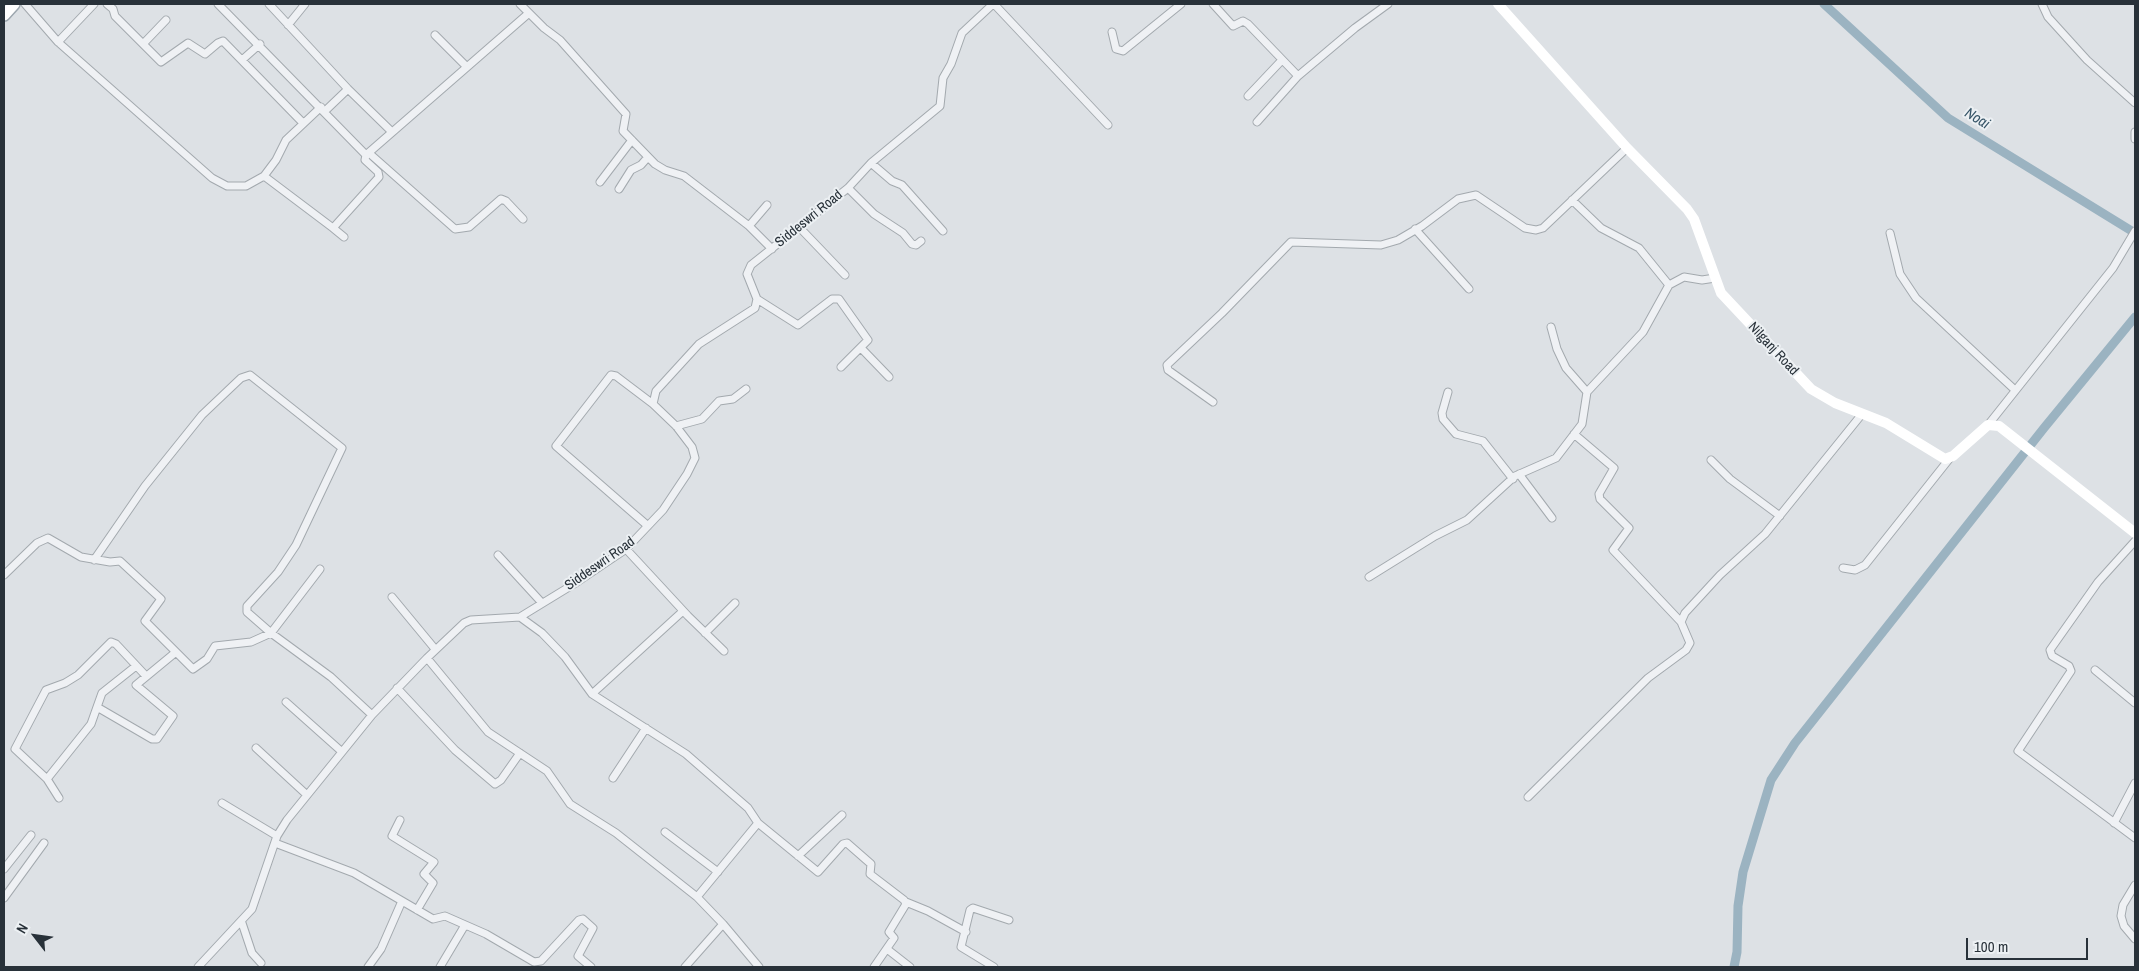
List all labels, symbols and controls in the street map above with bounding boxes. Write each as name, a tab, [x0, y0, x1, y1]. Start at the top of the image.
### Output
water label: Noai	[1961, 104, 1993, 134]
street label: Siddeswri Road	[772, 187, 846, 251]
street label: Nilganj Road	[1744, 319, 1802, 379]
street label: Siddeswri Road	[562, 534, 638, 594]
north arrow	[10, 911, 60, 961]
text: N	[12, 920, 32, 937]
scale bar	[1969, 928, 2092, 960]
text: 100 m	[1974, 936, 2008, 957]

